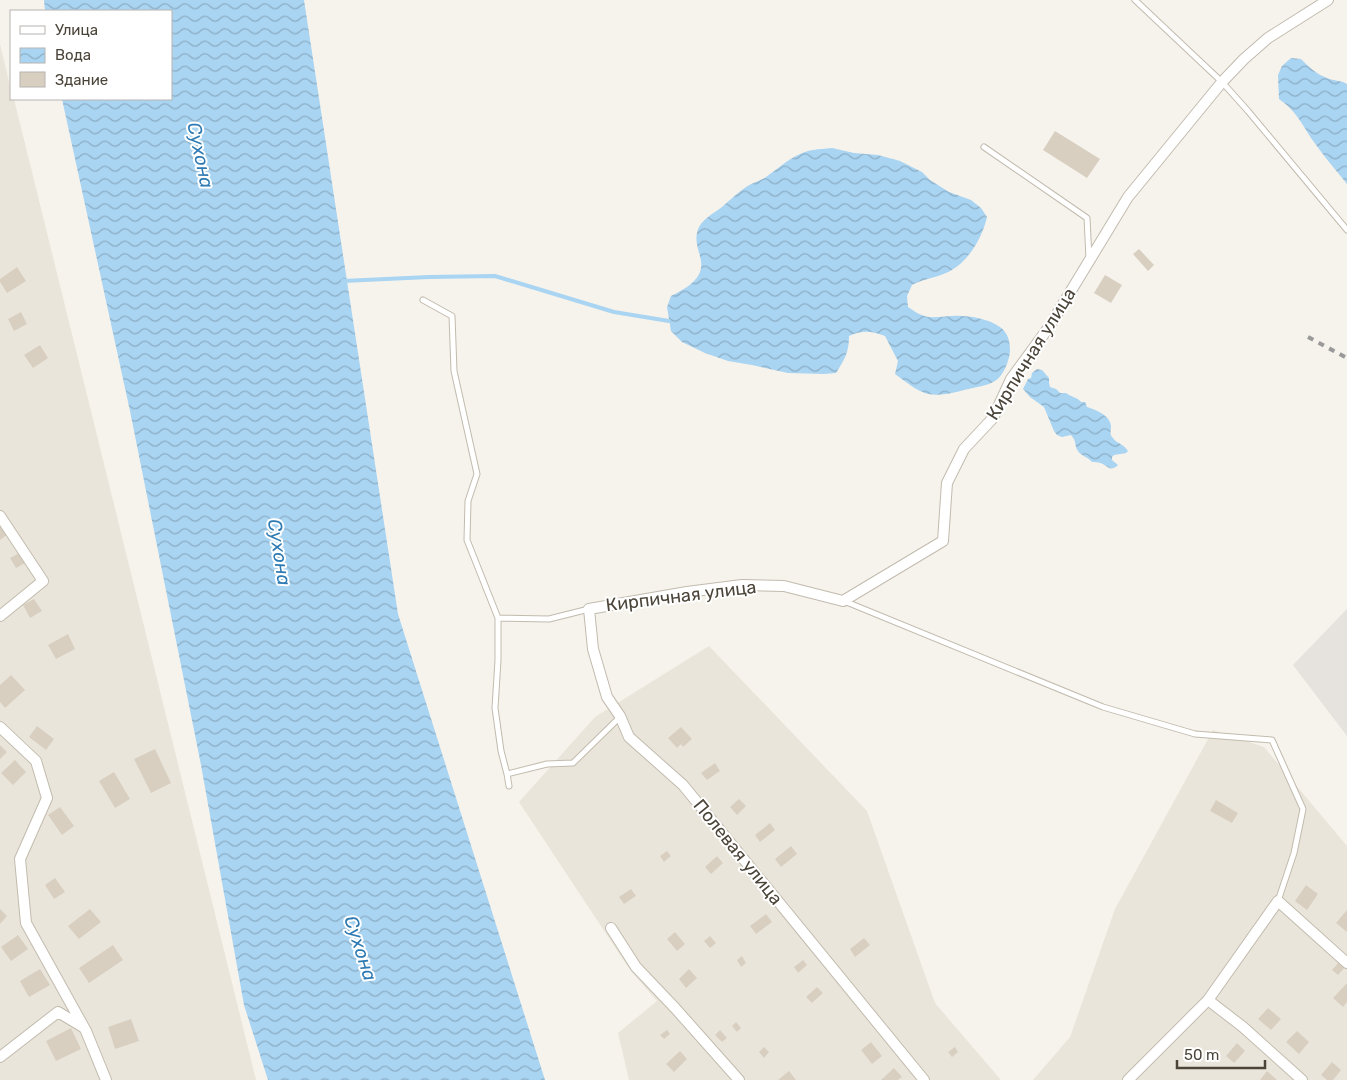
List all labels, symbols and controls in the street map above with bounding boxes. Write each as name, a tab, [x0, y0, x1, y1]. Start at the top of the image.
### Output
legend	[10, 10, 172, 100]
text: Улица	[55, 21, 98, 39]
text: Вода	[55, 46, 91, 64]
text: Здание	[55, 71, 108, 89]
water label: Сухона	[182, 120, 219, 190]
street label: Кирпичная улица	[981, 284, 1081, 424]
water label: Сухона	[263, 517, 296, 587]
street label: Кирпичная улица	[604, 576, 758, 616]
street label: Полевая улица	[689, 795, 787, 909]
water label: Сухона	[339, 913, 382, 984]
scale bar	[1177, 1038, 1264, 1070]
text: 50 m	[1184, 1046, 1219, 1064]

